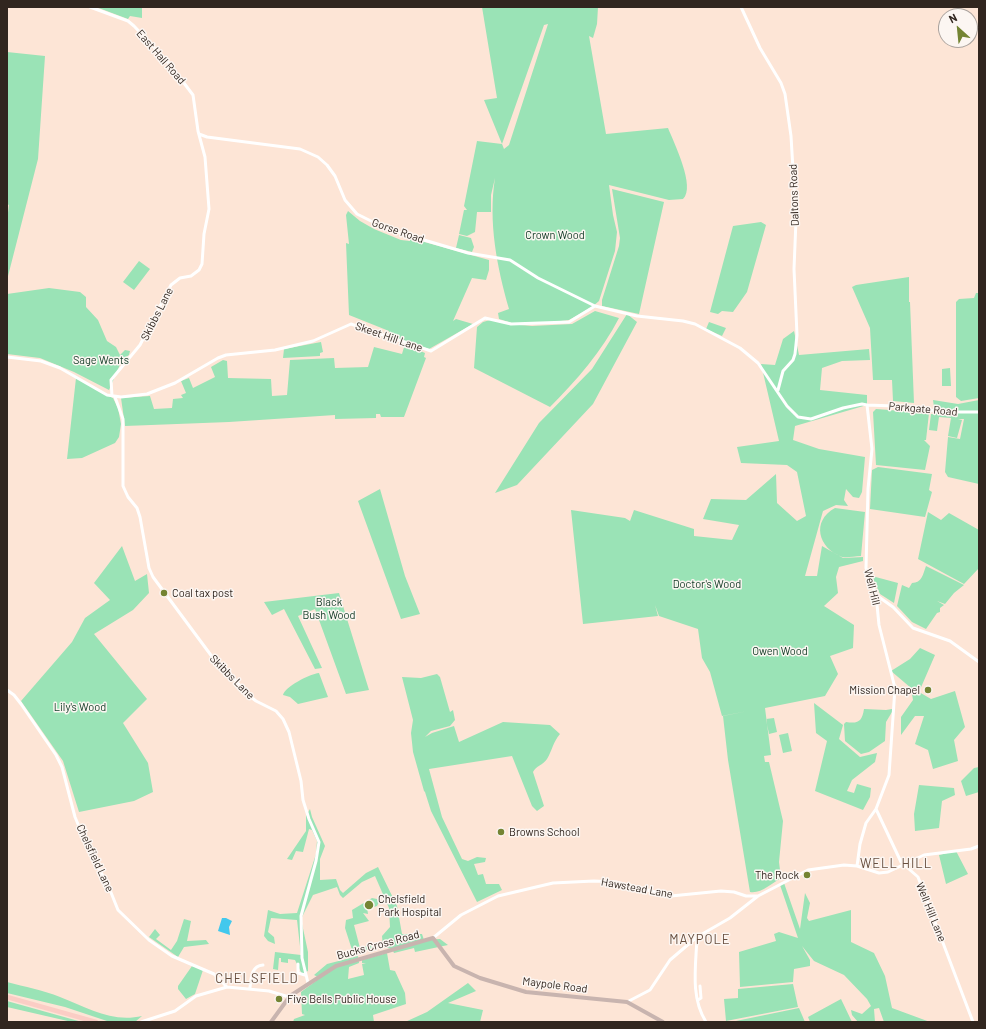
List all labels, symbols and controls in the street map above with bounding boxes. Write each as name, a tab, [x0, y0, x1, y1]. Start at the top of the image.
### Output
north arrow	[938, 8, 978, 48]
text: N	[947, 10, 959, 25]
street label: East Hall Road	[134, 27, 188, 87]
street label: Daltons Road	[786, 164, 802, 226]
street label: Gorse Road	[370, 216, 426, 246]
park label: Crown Wood	[525, 228, 585, 242]
street label: Skibbs Lane	[138, 285, 176, 343]
street label: Skeet Hill Lane	[354, 319, 424, 355]
park label: Sage Wents	[73, 353, 129, 367]
street label: Parkgate Road	[888, 399, 958, 419]
street label: Well Hill	[861, 567, 883, 607]
park label: Doctor's Wood	[673, 577, 741, 591]
place label: Coal tax post	[172, 586, 233, 600]
marker: Coal tax post	[159, 588, 169, 598]
park label: Black Bush Wood	[302, 595, 356, 621]
park label: Owen Wood	[752, 644, 808, 658]
street label: Skibbs Lane	[207, 652, 257, 702]
place label: Mission Chapel	[849, 683, 920, 697]
marker: Mission Chapel	[923, 685, 933, 695]
park label: Lily's Wood	[54, 700, 106, 714]
street label: Chelsfield Lane	[74, 822, 116, 894]
place label: Browns School	[509, 825, 579, 839]
marker: Browns School	[496, 827, 506, 837]
district label: WELL HILL	[860, 856, 932, 872]
place label: The Rock	[755, 868, 799, 882]
marker: The Rock	[802, 870, 812, 880]
street label: Hawstead Lane	[600, 875, 674, 901]
street label: Well Hill Lane	[913, 880, 949, 944]
place label: Chelsfield Park Hospital	[378, 892, 441, 918]
marker: Chelsfield Park Hospital	[363, 899, 375, 911]
street label: Bucks Cross Road	[335, 928, 421, 962]
district label: MAYPOLE	[669, 932, 731, 948]
district label: CHELSFIELD	[215, 971, 299, 987]
street label: Maypole Road	[522, 974, 588, 996]
place label: Five Bells Public House	[287, 992, 396, 1006]
marker: Five Bells Public House	[274, 994, 284, 1004]

